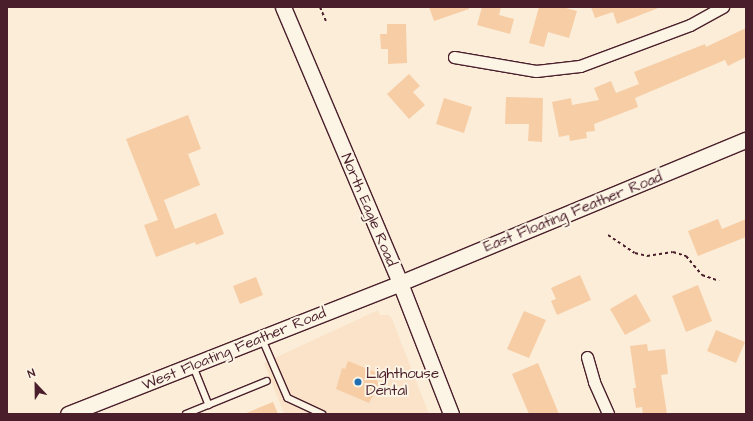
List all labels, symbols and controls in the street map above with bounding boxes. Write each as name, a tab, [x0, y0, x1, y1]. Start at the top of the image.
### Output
street label: North Eagle Road	[337, 151, 401, 269]
street label: East Floating Feather Road	[481, 168, 665, 256]
street label: West Floating Feather Road	[139, 304, 329, 394]
place label: Lighthouse Dental	[366, 364, 439, 399]
north arrow	[16, 365, 56, 405]
text: N	[25, 365, 37, 382]
marker: Lighthouse Dental	[353, 377, 363, 387]

